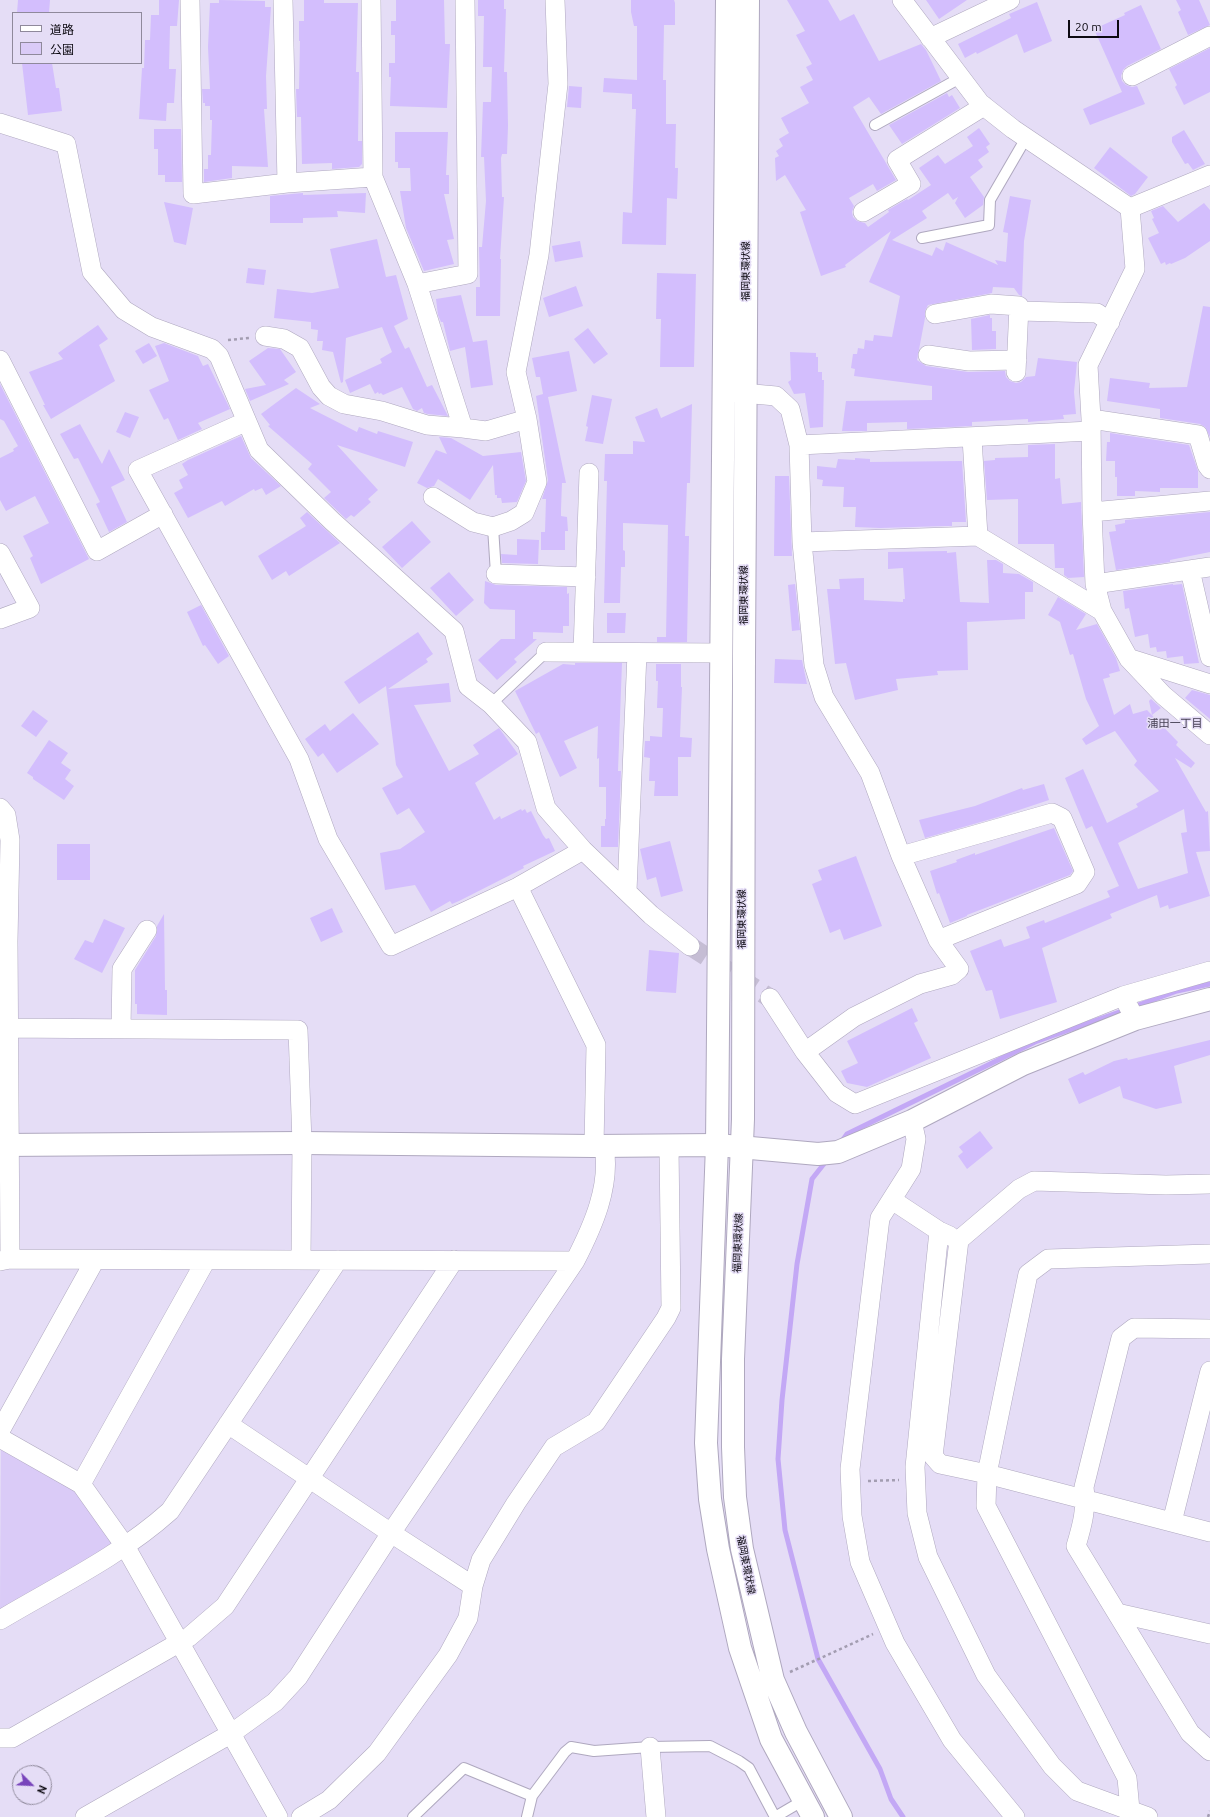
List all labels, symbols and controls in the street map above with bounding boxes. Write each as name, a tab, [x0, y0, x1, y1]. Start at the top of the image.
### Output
legend	[12, 12, 142, 64]
scale bar	[1070, 12, 1121, 38]
text: 20 m	[1075, 20, 1102, 33]
text: 道路	[50, 23, 74, 36]
text: 公園	[50, 43, 74, 56]
street label: 福岡東環状線	[740, 241, 752, 301]
street label: 福岡東環状線	[738, 565, 750, 625]
district label: 浦田一丁目	[1148, 716, 1202, 730]
street label: 福岡東環状線	[736, 889, 748, 949]
street label: 福岡東環状線	[731, 1213, 745, 1273]
street label: 福岡東環状線	[734, 1534, 758, 1596]
north arrow	[12, 1765, 52, 1805]
text: N	[35, 1783, 49, 1796]

